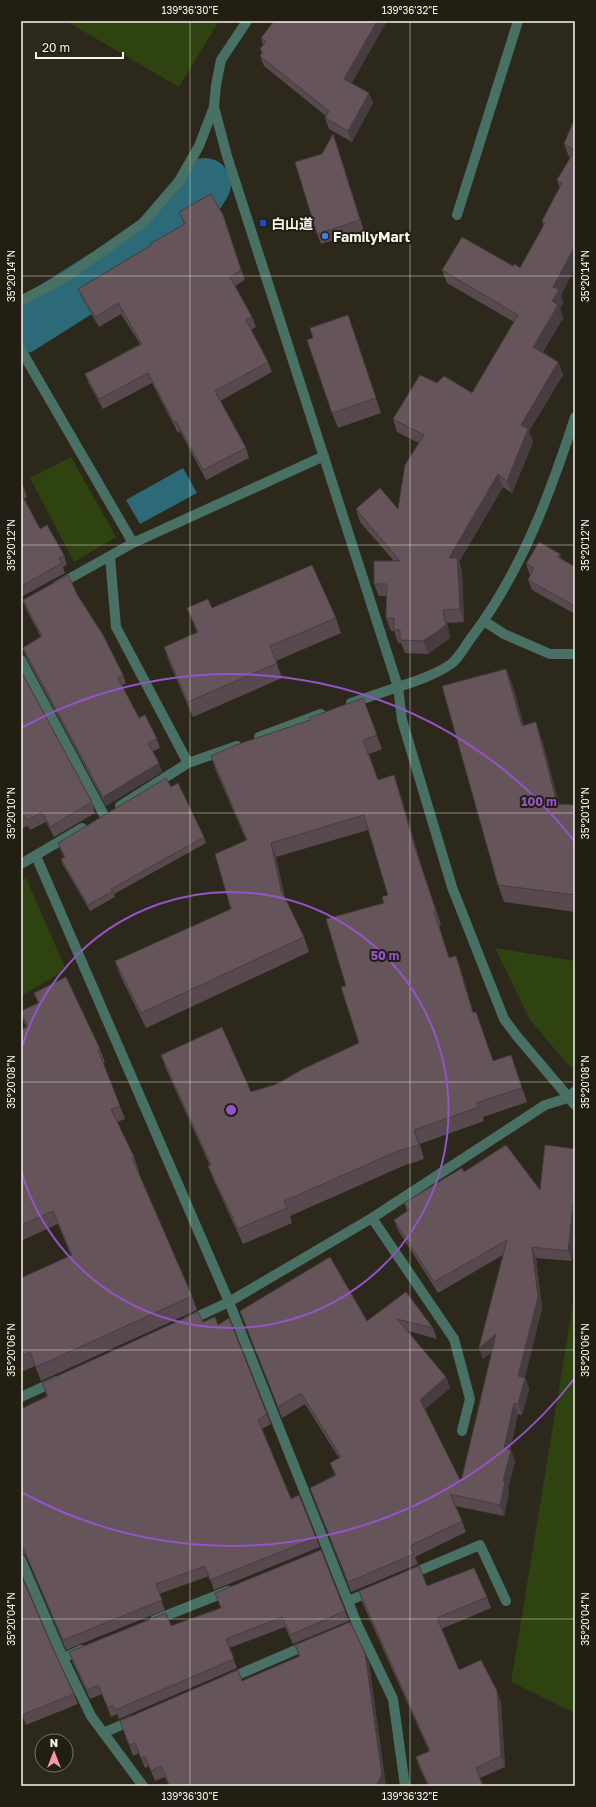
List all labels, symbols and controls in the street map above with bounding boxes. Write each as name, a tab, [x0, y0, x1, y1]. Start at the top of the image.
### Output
text: 139°36'30"E	[162, 4, 218, 16]
text: 139°36'32"E	[382, 4, 438, 16]
scale bar	[36, 34, 123, 60]
text: 20 m	[42, 40, 70, 55]
place label: 白山道	[271, 215, 313, 232]
marker: 白山道	[258, 218, 268, 228]
place label: FamilyMart	[333, 228, 410, 245]
marker: FamilyMart	[320, 231, 330, 241]
text: 35°20'14"N	[5, 250, 17, 302]
text: 35°20'14"N	[579, 250, 591, 302]
text: 35°20'12"N	[5, 519, 17, 571]
text: 35°20'12"N	[579, 519, 591, 571]
text: 35°20'10"N	[5, 787, 17, 839]
text: 35°20'10"N	[579, 787, 591, 839]
text: 100 m	[521, 794, 557, 809]
text: 50 m	[371, 948, 399, 963]
text: 35°20'08"N	[5, 1055, 17, 1109]
text: 35°20'08"N	[579, 1055, 591, 1109]
centre of rings	[224, 1103, 238, 1117]
text: 35°20'06"N	[5, 1323, 17, 1377]
text: 35°20'06"N	[579, 1323, 591, 1377]
text: 35°20'04"N	[5, 1592, 17, 1646]
text: 35°20'04"N	[579, 1592, 591, 1646]
north arrow	[34, 1733, 74, 1773]
text: N	[50, 1736, 58, 1749]
text: 139°36'30"E	[162, 1790, 218, 1802]
text: 139°36'32"E	[382, 1790, 438, 1802]

